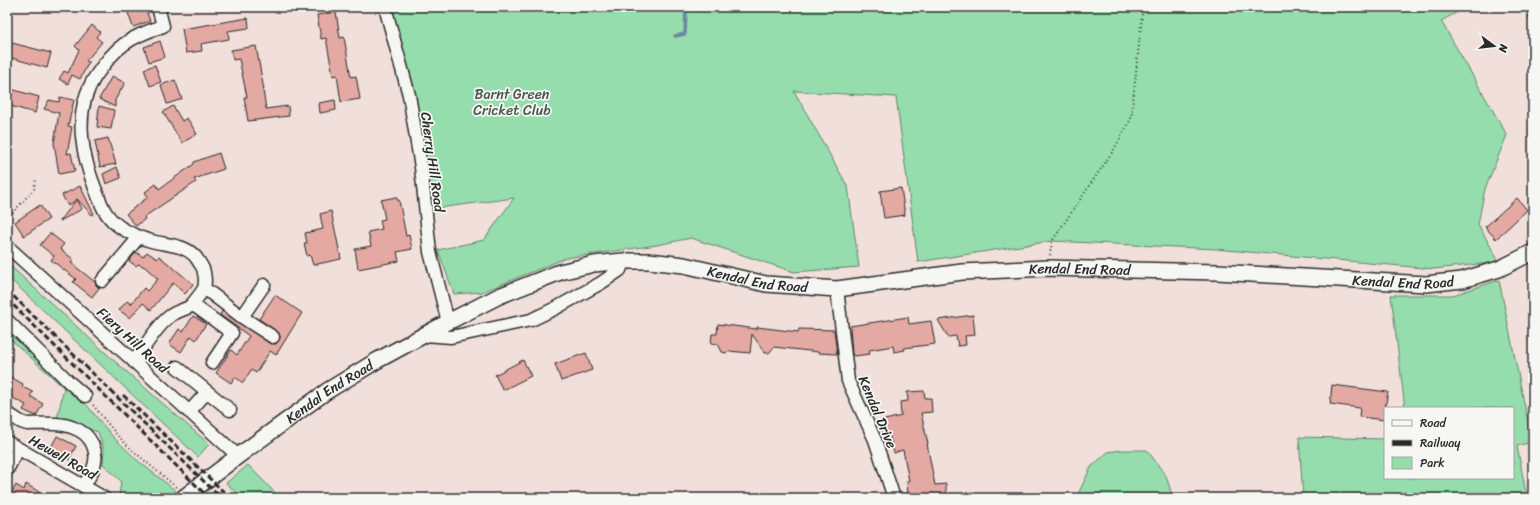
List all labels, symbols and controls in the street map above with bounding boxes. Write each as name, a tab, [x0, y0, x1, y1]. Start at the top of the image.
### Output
north arrow	[1474, 26, 1514, 66]
text: N	[1493, 41, 1514, 55]
park label: Barnt Green Cricket Club	[473, 82, 551, 123]
street label: Cherry Hill Road	[413, 110, 452, 215]
street label: Kendal End Road	[1028, 256, 1132, 283]
street label: Kendal End Road	[705, 259, 810, 300]
street label: Kendal End Road	[1352, 268, 1457, 297]
street label: Fiery Hill Road	[91, 301, 176, 381]
street label: Kendal End Road	[280, 353, 380, 431]
street label: Kendal Drive	[851, 372, 904, 453]
legend	[1384, 407, 1514, 479]
text: Road	[1420, 412, 1447, 434]
street label: Hewell Road	[24, 428, 103, 488]
text: Railway	[1420, 432, 1461, 454]
text: Park	[1420, 452, 1445, 474]

